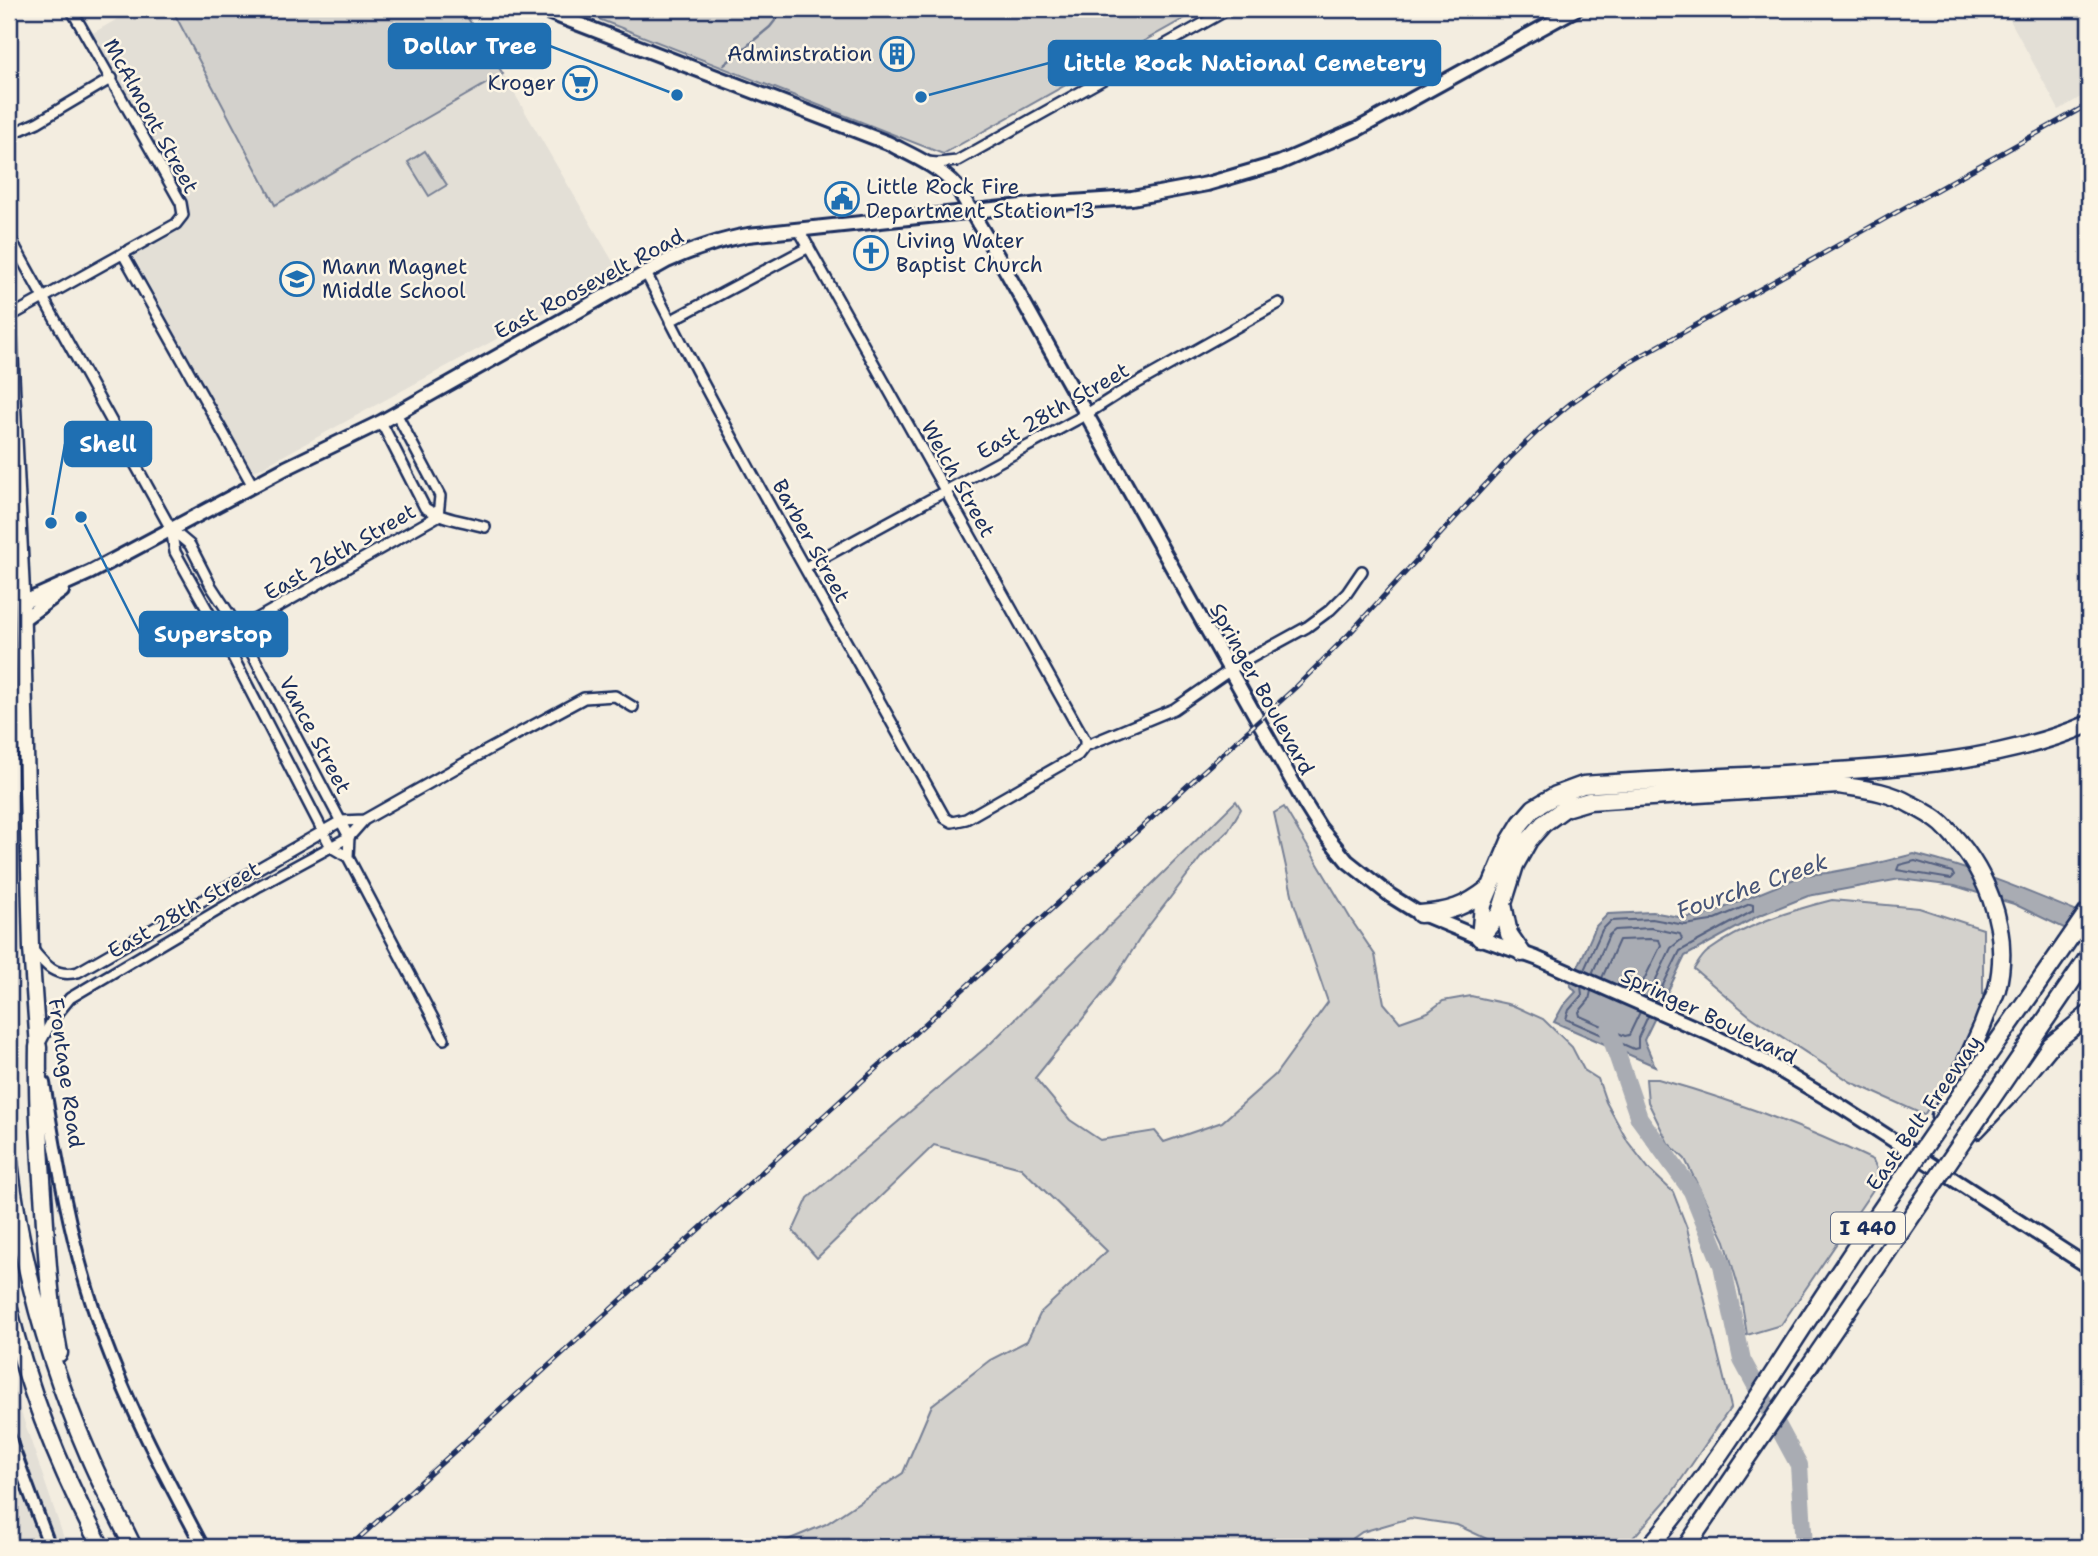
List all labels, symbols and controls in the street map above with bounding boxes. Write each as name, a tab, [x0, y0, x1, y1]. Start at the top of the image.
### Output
callout: Dollar Tree	[389, 24, 550, 68]
text: Dollar Tree	[403, 31, 537, 61]
street label: McAlmont Street	[97, 34, 205, 198]
building icon: Adminstration	[878, 35, 916, 73]
place label: Adminstration	[727, 40, 872, 68]
callout: Little Rock National Cemetery	[1049, 41, 1440, 85]
text: Little Rock National Cemetery	[1063, 48, 1427, 78]
supermarket icon: Kroger	[561, 64, 599, 102]
place label: Kroger	[488, 69, 556, 97]
place label: Little Rock Fire Department Station 13	[866, 173, 1095, 225]
public building icon: Little Rock Fire Department Station 13	[823, 180, 861, 218]
street label: East Roosevelt Road	[489, 222, 689, 346]
place label: Living Water Baptist Church	[896, 227, 1043, 279]
church icon: Living Water Baptist Church	[852, 234, 890, 272]
place label: Mann Magnet Middle School	[322, 253, 467, 305]
school or university icon: Mann Magnet Middle School	[278, 260, 316, 298]
street label: East 28th Street	[972, 356, 1134, 466]
street label: Welch Street	[914, 416, 1002, 542]
callout: Shell	[65, 422, 151, 466]
text: Shell	[79, 429, 137, 459]
street label: Barber Street	[766, 474, 856, 608]
street label: East 26th Street	[259, 497, 421, 607]
street label: Springer Boulevard	[1203, 598, 1321, 780]
callout: Superstop	[140, 612, 287, 656]
text: Superstop	[154, 619, 273, 649]
street label: Vance Street	[272, 671, 358, 799]
water label: Fourche Creek	[1672, 846, 1832, 926]
street label: East 28th Street	[103, 855, 265, 965]
street label: Springer Boulevard	[1616, 961, 1802, 1071]
street label: Frontage Road	[42, 996, 90, 1150]
street label: East Belt Freeway	[1860, 1030, 1988, 1196]
road number: I 440	[1831, 1212, 1905, 1244]

